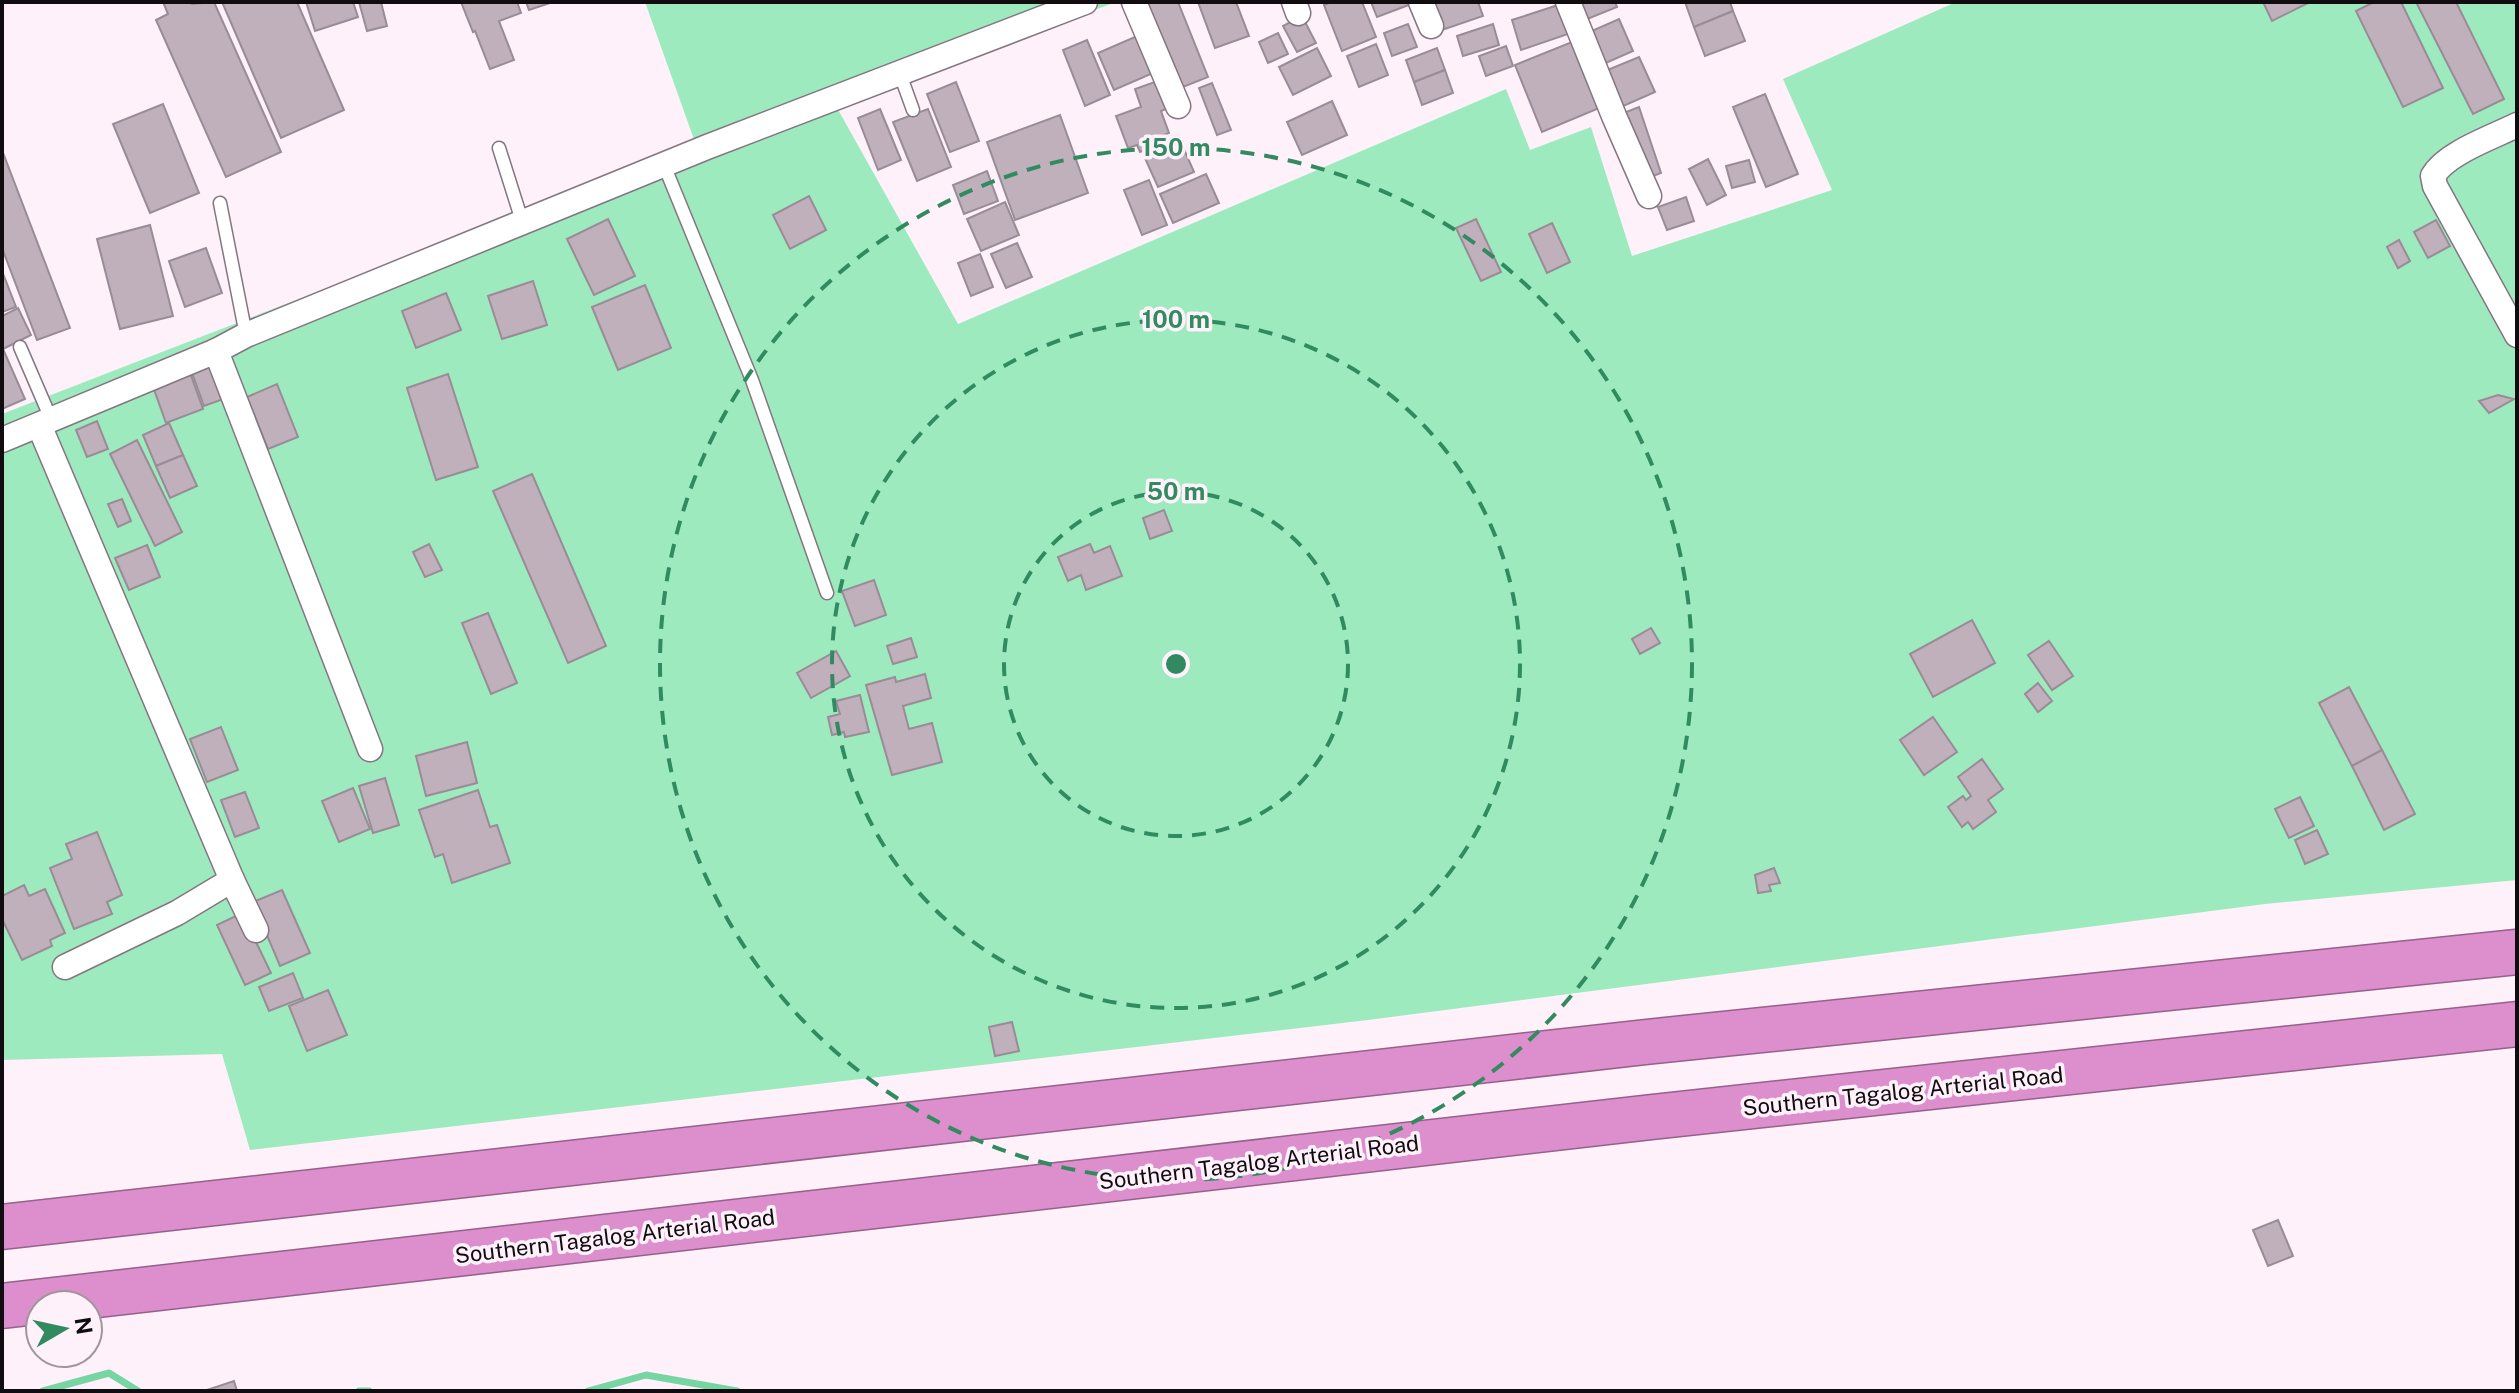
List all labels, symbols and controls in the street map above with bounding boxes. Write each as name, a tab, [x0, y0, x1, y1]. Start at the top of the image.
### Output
text: 150 m	[1142, 133, 1210, 161]
text: 100 m	[1142, 305, 1210, 333]
text: 50 m	[1147, 477, 1205, 505]
centre of rings	[1162, 650, 1190, 678]
street label: Southern Tagalog Arterial Road	[1741, 1061, 2065, 1121]
street label: Southern Tagalog Arterial Road	[1098, 1129, 1420, 1195]
street label: Southern Tagalog Arterial Road	[454, 1203, 776, 1269]
north arrow	[24, 1289, 104, 1369]
text: N	[70, 1315, 98, 1336]

